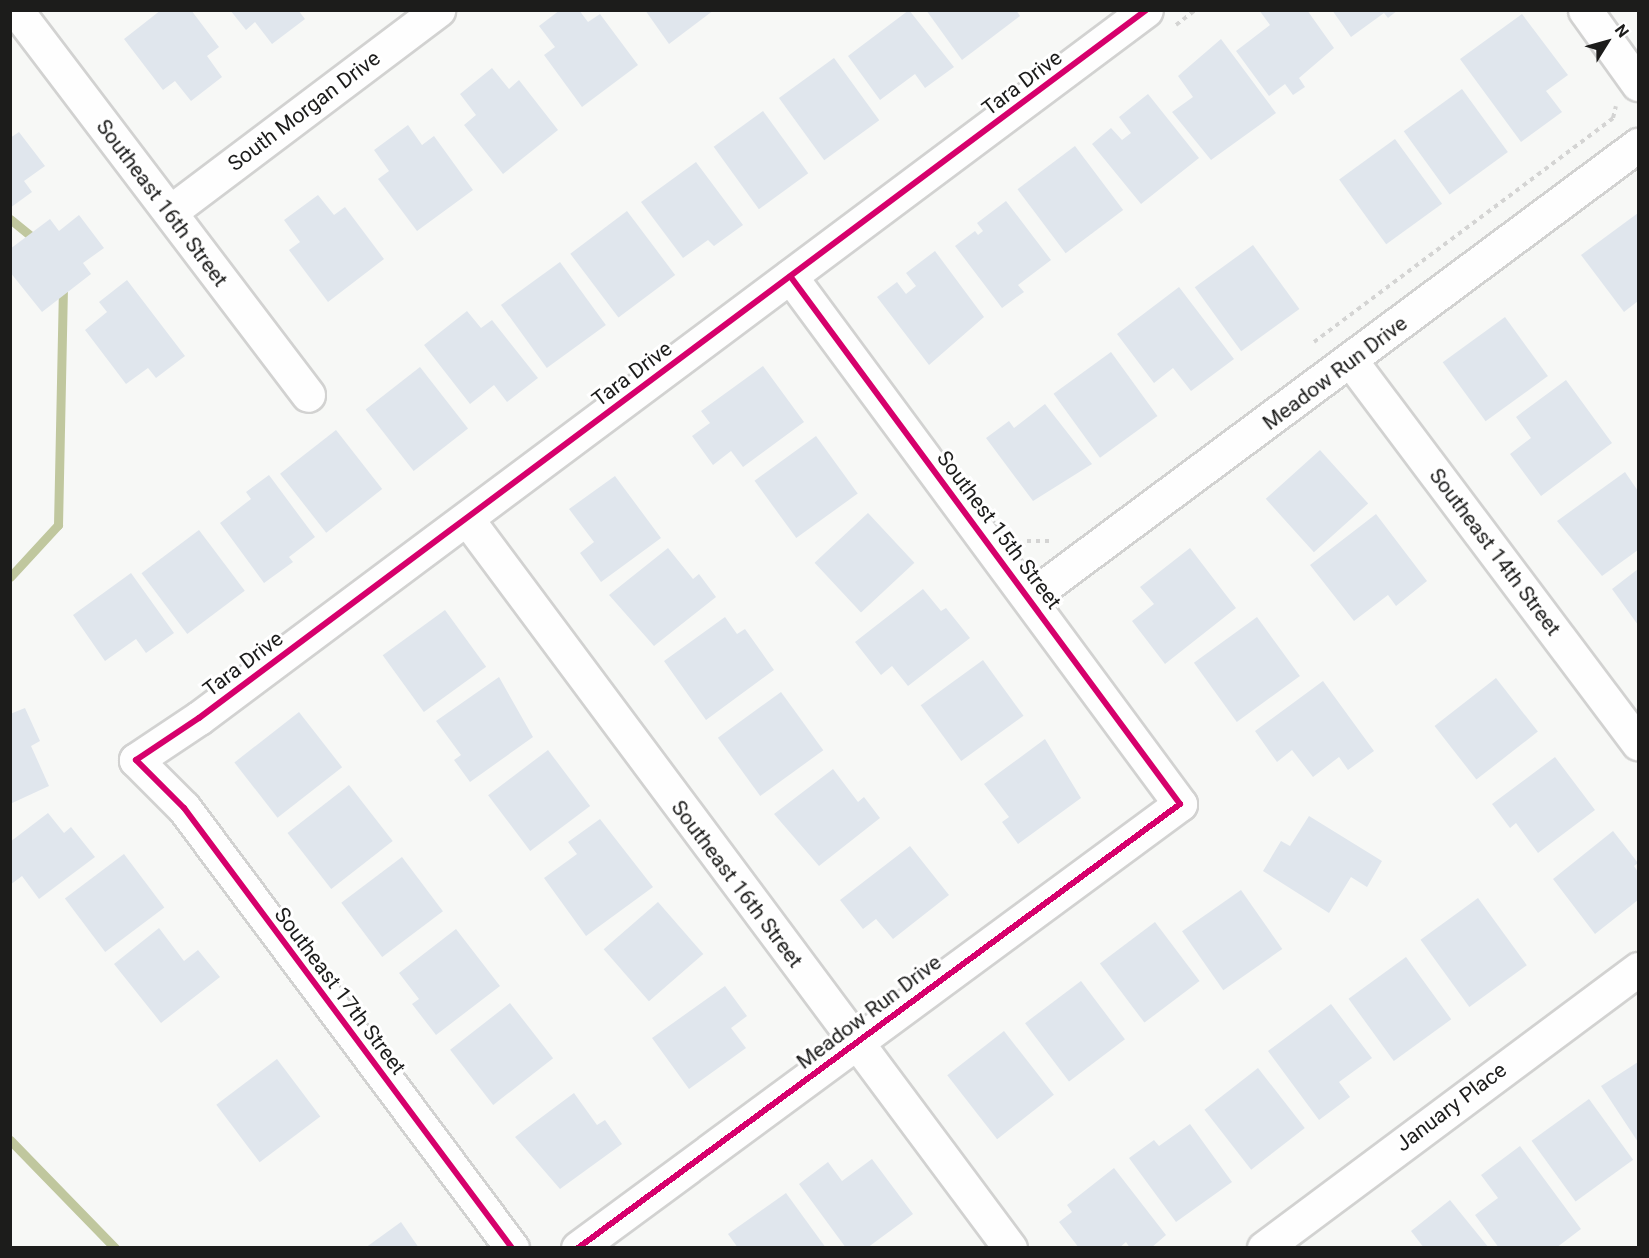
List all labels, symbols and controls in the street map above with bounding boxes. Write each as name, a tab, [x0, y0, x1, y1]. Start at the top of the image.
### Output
north arrow	[1577, 12, 1637, 72]
text: N	[1611, 21, 1633, 41]
street label: Tara Drive	[977, 45, 1067, 121]
street label: South Morgan Drive	[223, 46, 385, 176]
street label: Southeast 16th Street	[91, 115, 233, 291]
street label: Meadow Run Drive	[1258, 311, 1412, 435]
street label: Tara Drive	[587, 336, 677, 412]
street label: Southest 15th Street	[931, 446, 1067, 614]
street label: Southeast 14th Street	[1424, 464, 1566, 640]
street label: Tara Drive	[198, 626, 288, 702]
street label: Southeast 16th Street	[666, 796, 808, 972]
street label: Southeast 17th Street	[269, 903, 411, 1079]
street label: Meadow Run Drive	[792, 950, 946, 1074]
street label: January Place	[1391, 1057, 1511, 1157]

